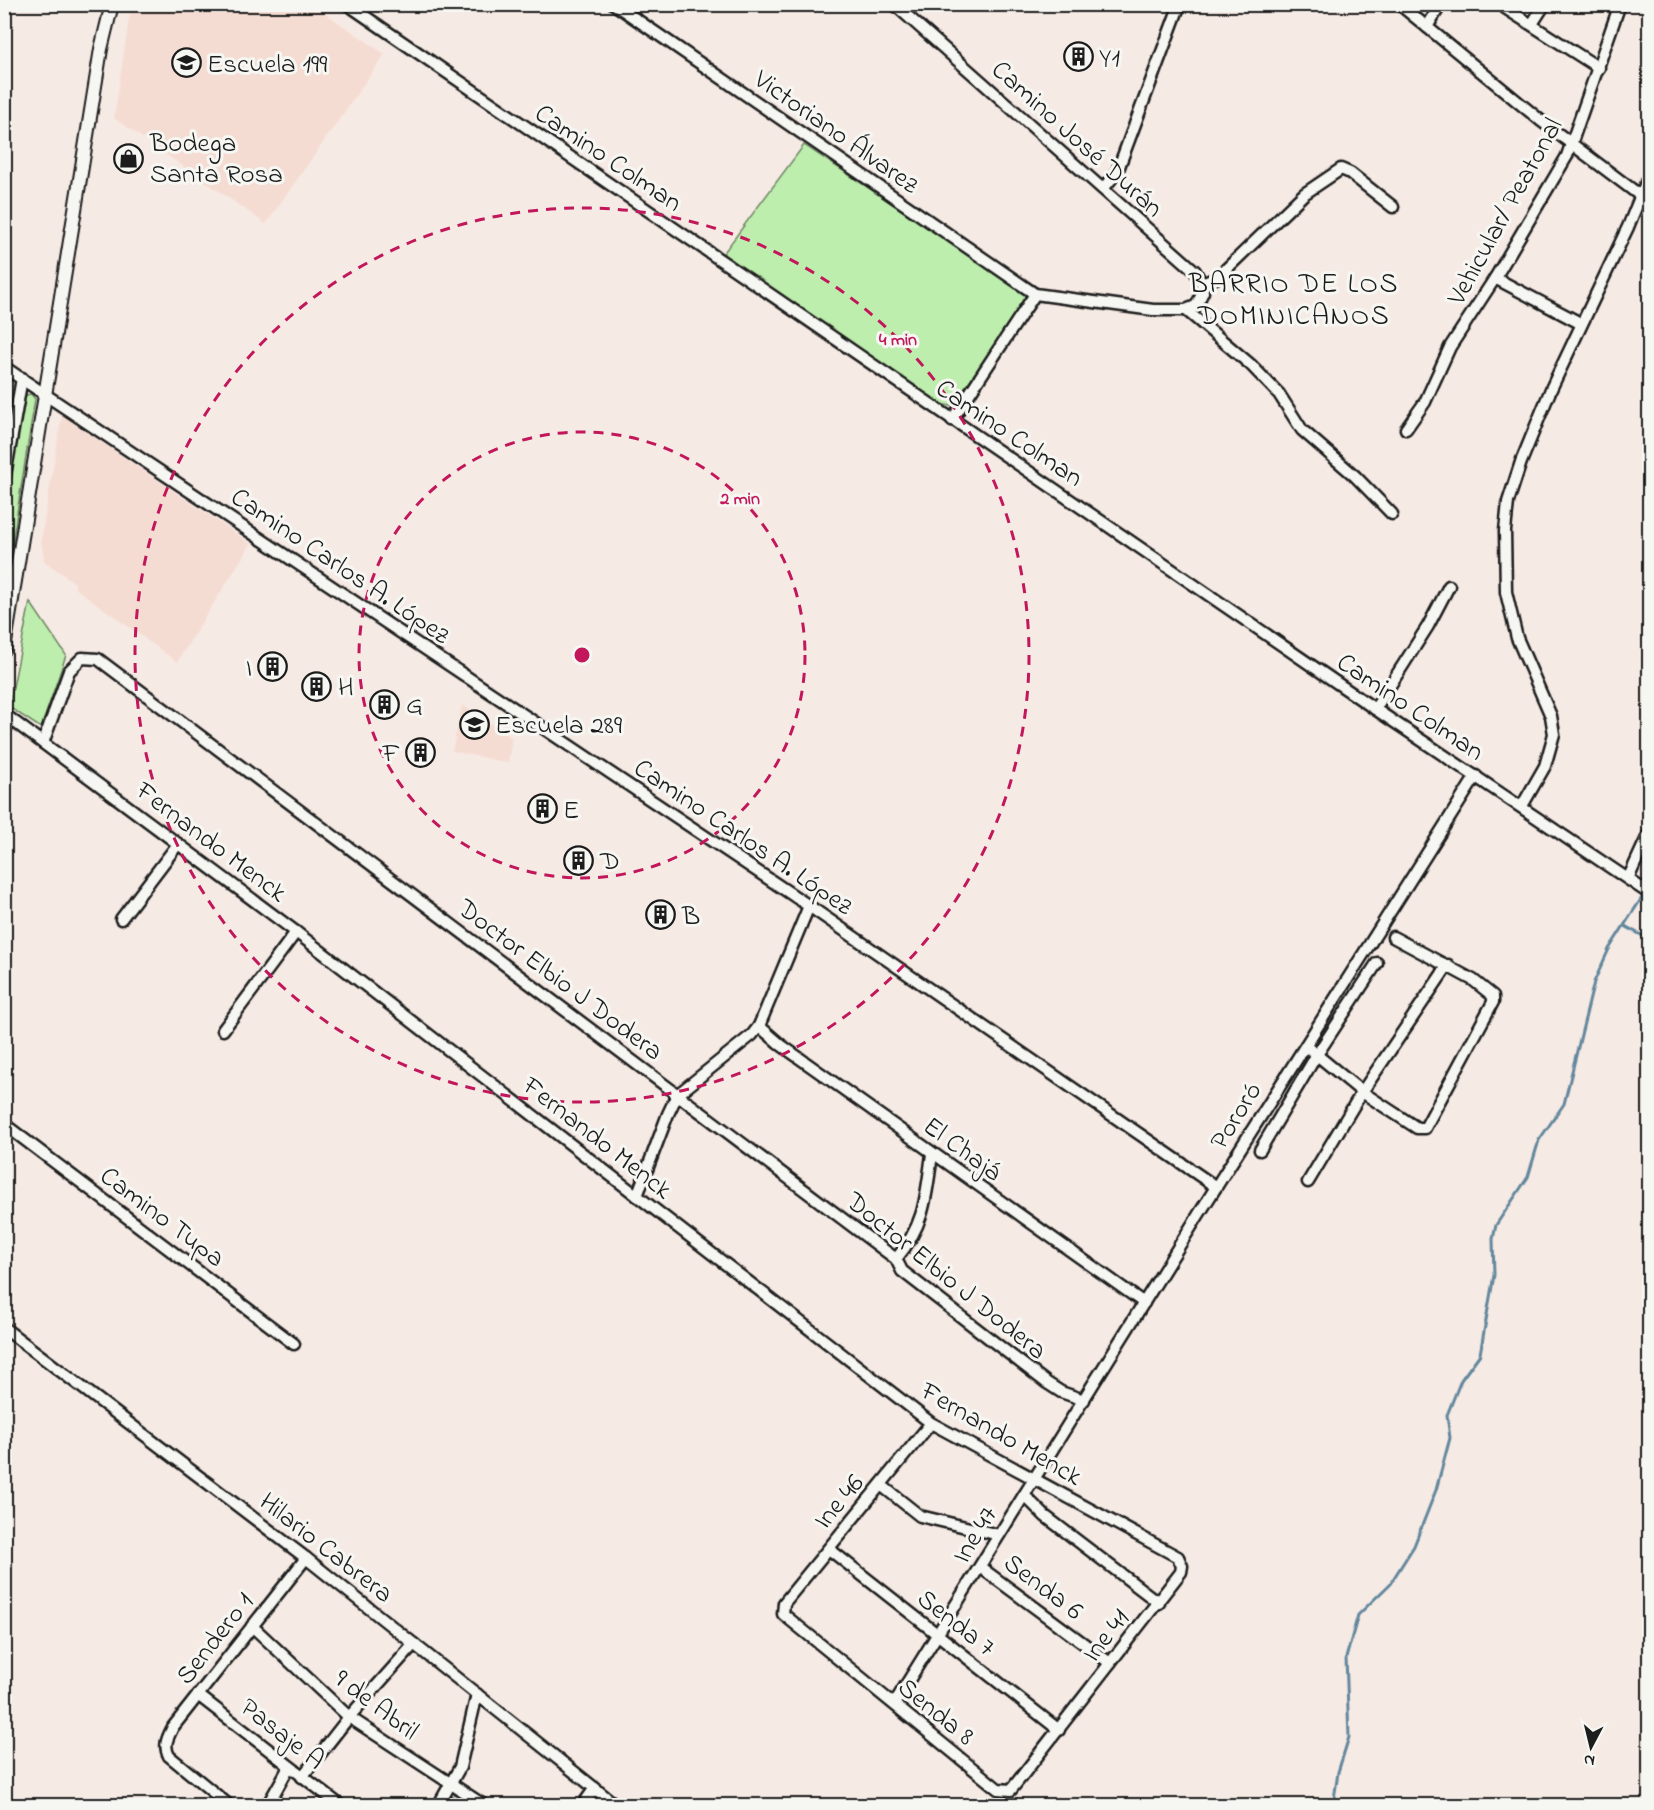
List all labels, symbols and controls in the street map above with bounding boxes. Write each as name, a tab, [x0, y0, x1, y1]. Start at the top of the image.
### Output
place label: Y1	[1099, 40, 1120, 79]
building icon: Y1	[1062, 41, 1094, 73]
place label: Escuela 199	[207, 46, 327, 85]
school or university icon: Escuela 199	[170, 47, 202, 79]
street label: Camino José Durán	[982, 52, 1171, 228]
street label: Victoriano Álvarez	[744, 61, 927, 205]
street label: Camino Colman	[526, 95, 689, 223]
street label: Vehicular/ Peatonal	[1438, 112, 1574, 314]
place label: Bodega Santa Rosa	[149, 125, 283, 195]
shop icon: Bodega Santa Rosa	[113, 142, 145, 174]
district label: BARRIO DE LOS DOMINICANOS	[1188, 265, 1399, 338]
text: 4 min	[879, 328, 917, 354]
street label: Camino Colman	[927, 370, 1090, 498]
street label: Camino Carlos A. López	[222, 479, 458, 656]
text: 2 min	[719, 487, 760, 513]
street label: Camino Colman	[1328, 644, 1491, 772]
centre of rings	[572, 645, 592, 665]
place label: I	[246, 650, 252, 689]
building icon: I	[257, 651, 289, 683]
place label: H	[338, 669, 354, 708]
building icon: H	[301, 670, 333, 702]
place label: G	[406, 687, 423, 726]
building icon: G	[369, 688, 401, 720]
place label: Escuela 289	[495, 707, 622, 746]
school or university icon: Escuela 289	[458, 708, 490, 740]
place label: F	[382, 735, 400, 774]
building icon: F	[405, 736, 437, 768]
street label: Camino Carlos A. López	[625, 750, 861, 927]
street label: Fernando Menck	[126, 772, 295, 913]
place label: E	[563, 792, 579, 831]
building icon: E	[526, 793, 558, 825]
place label: D	[599, 843, 620, 882]
building icon: D	[563, 844, 595, 876]
street label: Doctor Elbio J Dodera	[448, 890, 671, 1071]
place label: B	[681, 898, 700, 937]
building icon: B	[645, 899, 677, 931]
street label: Fernando Menck	[512, 1067, 680, 1210]
street label: Pororó	[1201, 1075, 1273, 1158]
street label: El Chajá	[914, 1108, 1009, 1192]
street label: Camino Tupa	[91, 1158, 232, 1278]
street label: Doctor Elbio J Dodera	[836, 1183, 1054, 1370]
street label: Fernando Menck	[912, 1373, 1089, 1497]
street label: Ine 46	[805, 1466, 875, 1539]
street label: Hilario Cabrera	[250, 1484, 401, 1614]
street label: Ine 47	[944, 1499, 1009, 1571]
street label: Senda 6	[994, 1545, 1091, 1631]
street label: Senda 7	[908, 1581, 1003, 1667]
street label: Sendero 1	[167, 1585, 265, 1694]
street label: Ine 41	[1074, 1602, 1140, 1671]
street label: 9 de Abril	[325, 1661, 426, 1751]
street label: Senda 8	[888, 1670, 982, 1756]
street label: Pasaje A	[231, 1689, 332, 1780]
north arrow	[1561, 1717, 1621, 1777]
text: N	[1582, 1747, 1596, 1772]

